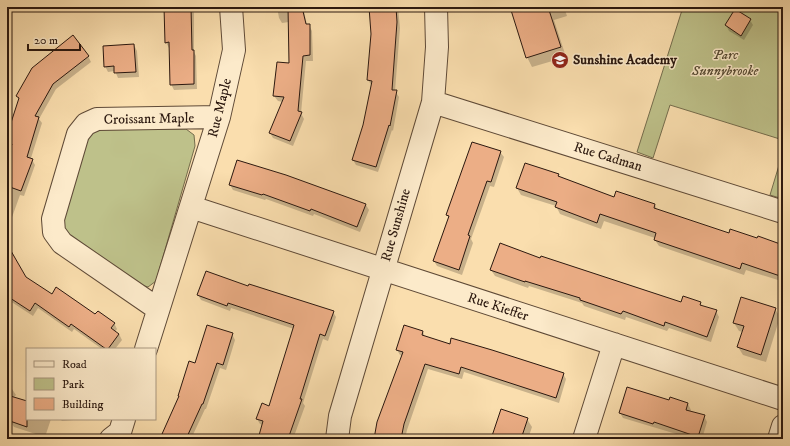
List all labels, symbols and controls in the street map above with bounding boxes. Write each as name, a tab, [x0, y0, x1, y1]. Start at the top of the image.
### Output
scale bar	[28, 26, 80, 52]
text: 20 m	[34, 33, 58, 48]
park label: Parc Sunnybrooke	[691, 46, 759, 80]
school or university icon: Sunshine Academy	[550, 50, 570, 70]
place label: Sunshine Academy	[573, 51, 677, 69]
street label: Rue Maple	[204, 76, 236, 140]
street label: Croissant Maple	[104, 109, 195, 129]
street label: Rue Cadman	[571, 138, 645, 176]
street label: Rue Sunshine	[377, 186, 415, 264]
street label: Rue Kieffer	[465, 289, 531, 326]
legend	[26, 348, 156, 420]
text: Road	[62, 357, 87, 372]
text: Park	[62, 377, 84, 392]
text: Building	[62, 397, 103, 412]

